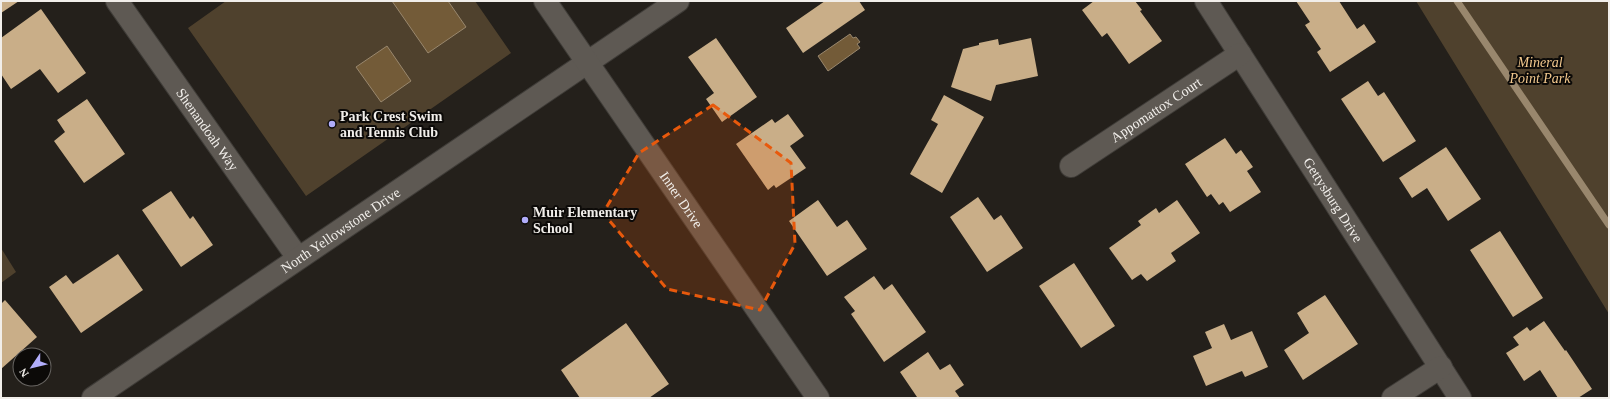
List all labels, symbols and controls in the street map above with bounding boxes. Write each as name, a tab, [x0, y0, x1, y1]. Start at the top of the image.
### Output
park label: Mineral Point Park	[1508, 55, 1571, 86]
street label: Appomattox Court	[1108, 75, 1204, 145]
street label: Shenandoah Way	[173, 86, 241, 174]
place label: Park Crest Swim and Tennis Club	[340, 109, 443, 140]
marker: Park Crest Swim and Tennis Club	[327, 119, 337, 129]
street label: Gettysburg Drive	[1300, 155, 1365, 245]
street label: Inner Drive	[657, 169, 706, 231]
street label: North Yellowstone Drive	[278, 185, 403, 276]
place label: Muir Elementary School	[533, 205, 637, 236]
marker: Muir Elementary School	[520, 215, 530, 225]
north arrow	[12, 347, 52, 387]
text: N	[17, 366, 31, 379]

